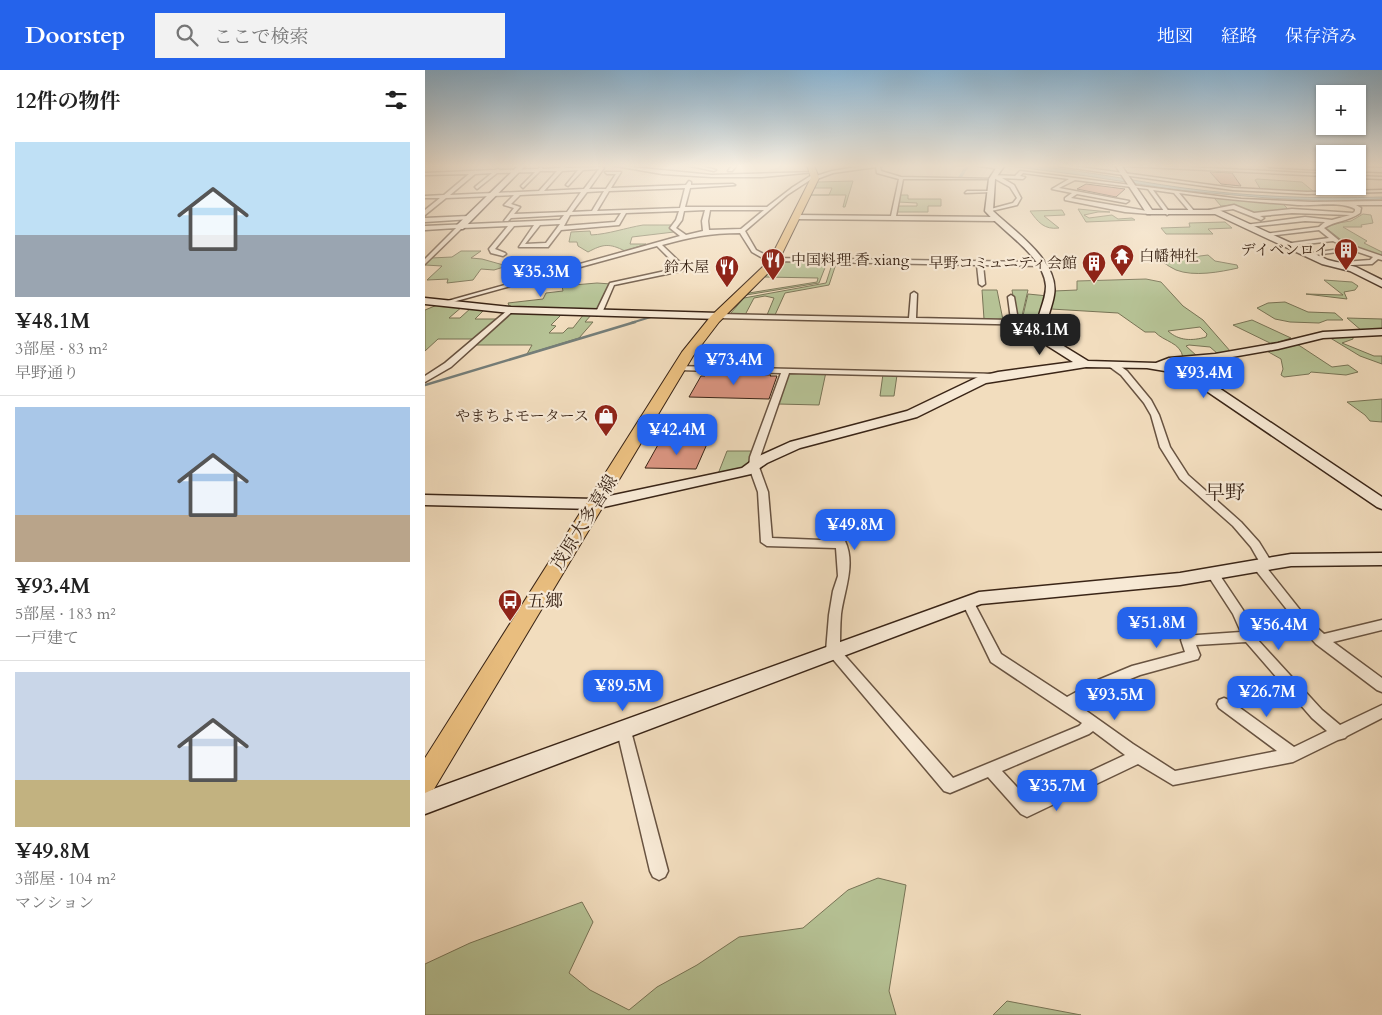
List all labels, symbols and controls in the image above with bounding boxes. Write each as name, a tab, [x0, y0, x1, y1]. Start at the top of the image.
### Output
search box	[155, 13, 505, 58]
text: Doorstep	[25, 19, 125, 52]
icon: search	[173, 21, 201, 49]
text: ここで検索	[213, 24, 308, 50]
text: 地図	[1157, 24, 1193, 49]
text: 経路	[1221, 24, 1257, 49]
text: 保存済み	[1285, 24, 1357, 49]
map controls	[1316, 85, 1366, 195]
button: +	[1316, 85, 1366, 135]
icon: filters	[382, 86, 410, 114]
text: 12件の物件	[15, 87, 121, 116]
button: −	[1316, 145, 1366, 195]
icon: home	[168, 174, 258, 264]
building icon: デイベンロイ	[1333, 237, 1359, 271]
place label: デイベンロイ	[1240, 240, 1329, 260]
temple icon: 白幡神社	[1109, 243, 1135, 277]
place label: 白幡神社	[1139, 246, 1199, 266]
restaurant icon: 中国料理 香 xiang	[760, 247, 786, 281]
place label: 中国料理 香 xiang	[791, 250, 910, 270]
building icon: 早野コミュニティ会館	[1081, 250, 1107, 284]
place label: 早野コミュニティ会館	[928, 253, 1077, 273]
restaurant icon: 鈴木屋	[714, 254, 740, 288]
pin: ¥35.3M	[500, 256, 582, 298]
place label: 鈴木屋	[664, 257, 709, 277]
text: ¥35.3M	[512, 261, 570, 283]
text: ¥48.1M	[15, 307, 91, 336]
pin: ¥48.1M	[999, 314, 1081, 356]
text: ¥48.1M	[1011, 319, 1069, 341]
text: 3部屋 · 83 m²	[15, 338, 107, 360]
pin: ¥73.4M	[693, 344, 775, 386]
text: ¥73.4M	[705, 349, 763, 371]
pin: ¥93.4M	[1163, 356, 1245, 399]
text: 早野通り	[15, 362, 79, 384]
text: ¥93.4M	[1175, 362, 1233, 384]
shop icon: やまちよモータース	[593, 403, 619, 437]
place label: やまちよモータース	[455, 406, 589, 426]
pin: ¥42.4M	[636, 414, 718, 456]
text: ¥42.4M	[648, 419, 706, 441]
icon: home	[168, 440, 258, 530]
street label: 茂原大多喜線	[545, 470, 624, 575]
district label: 早野	[1205, 479, 1245, 506]
pin: ¥49.8M	[814, 508, 896, 551]
text: ¥49.8M	[826, 514, 884, 536]
text: ¥93.4M	[15, 572, 91, 601]
bus stop icon: 五郷	[497, 588, 523, 622]
place label: 五郷	[527, 589, 563, 614]
text: 5部屋 · 183 m²	[15, 603, 116, 625]
pin: ¥51.8M	[1116, 606, 1198, 649]
pin: ¥56.4M	[1238, 608, 1320, 651]
text: ¥51.8M	[1128, 612, 1186, 634]
text: ¥56.4M	[1250, 614, 1308, 636]
text: 一戸建て	[15, 627, 79, 649]
pin: ¥89.5M	[582, 670, 664, 712]
text: ¥89.5M	[594, 675, 652, 697]
pin: ¥26.7M	[1226, 676, 1308, 718]
pin: ¥93.5M	[1074, 678, 1156, 721]
text: ¥26.7M	[1238, 681, 1296, 703]
text: ¥93.5M	[1086, 684, 1144, 706]
icon: home	[168, 705, 258, 795]
pin: ¥35.7M	[1016, 770, 1098, 812]
text: ¥35.7M	[1028, 775, 1086, 797]
text: ¥49.8M	[15, 837, 91, 866]
text: 3部屋 · 104 m²	[15, 868, 116, 890]
text: マンション	[15, 892, 94, 914]

